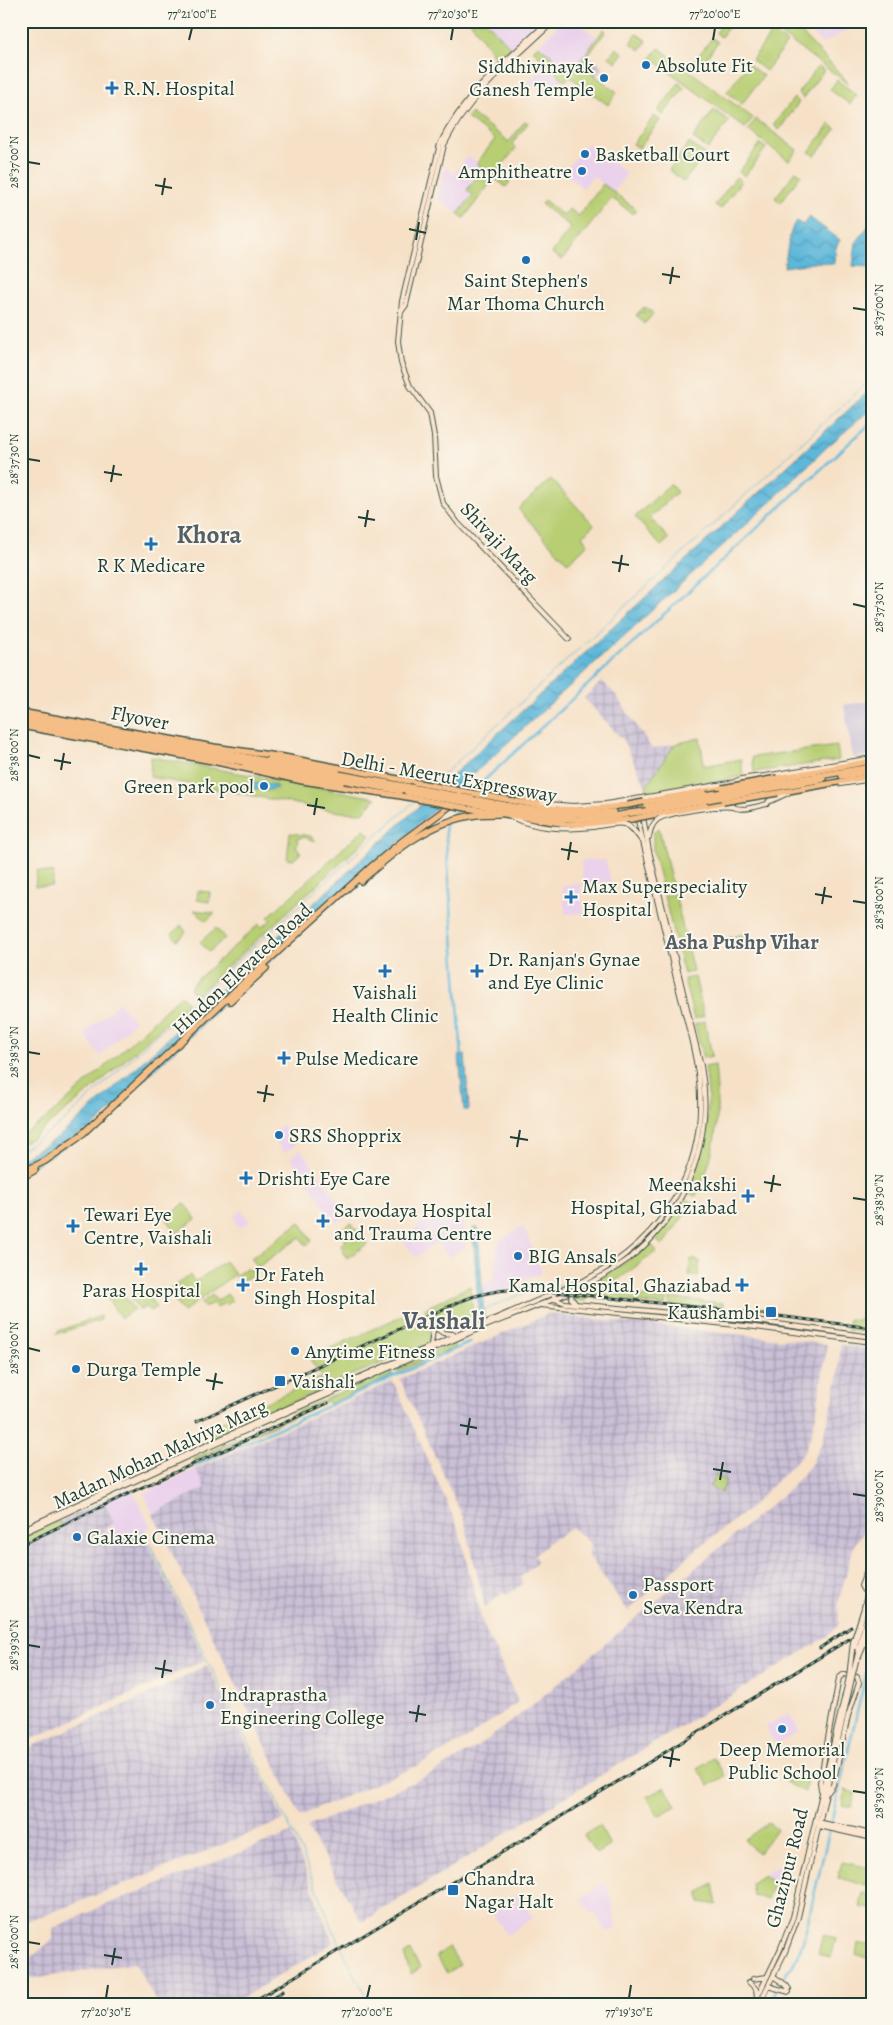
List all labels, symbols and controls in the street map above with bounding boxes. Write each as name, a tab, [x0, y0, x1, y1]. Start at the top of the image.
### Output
text: 77°21'00"E	[167, 6, 217, 22]
text: 77°20'30"E	[428, 6, 478, 22]
text: 77°20'00"E	[689, 6, 741, 22]
place label: Absolute Fit	[655, 52, 753, 79]
place label: Siddhivinayak Ganesh Temple	[469, 53, 594, 103]
marker: Absolute Fit	[640, 59, 652, 71]
marker: Siddhivinayak Ganesh Temple	[598, 72, 610, 84]
place label: R.N. Hospital	[123, 75, 235, 102]
marker: R.N. Hospital	[105, 81, 119, 95]
text: 28°37'00"N	[6, 135, 22, 188]
place label: Basketball Court	[595, 141, 730, 168]
marker: Basketball Court	[579, 148, 591, 160]
place label: Amphitheatre	[458, 158, 572, 185]
marker: Amphitheatre	[576, 165, 588, 177]
marker: Saint Stephen's Mar Thoma Church	[520, 254, 532, 266]
place label: Saint Stephen's Mar Thoma Church	[447, 267, 605, 317]
text: 28°37'00"N	[871, 283, 887, 336]
text: 28°37'30"N	[6, 433, 22, 484]
street label: Shivaji Marg	[454, 496, 544, 590]
district label: Khora	[176, 518, 242, 552]
marker: R K Medicare	[144, 537, 158, 551]
place label: R K Medicare	[97, 552, 205, 579]
text: 28°37'30"N	[871, 581, 887, 632]
street label: Flyover	[109, 699, 172, 737]
text: 28°38'00"N	[6, 728, 22, 782]
street label: Delhi - Meerut Expressway	[339, 745, 560, 809]
place label: Green park pool	[124, 773, 254, 800]
marker: Green park pool	[258, 780, 270, 792]
place label: Max Superspeciality Hospital	[582, 873, 748, 923]
text: 28°38'00"N	[871, 876, 887, 930]
marker: Max Superspeciality Hospital	[564, 890, 578, 904]
street label: Hindon Elevated Road	[166, 897, 318, 1041]
district label: Asha Pushp Vihar	[664, 928, 819, 956]
place label: Dr. Ranjan's Gynae and Eye Clinic	[488, 946, 640, 996]
marker: Vaishali Health Clinic	[378, 964, 392, 978]
marker: Dr. Ranjan's Gynae and Eye Clinic	[470, 964, 484, 978]
place label: Vaishali Health Clinic	[331, 979, 439, 1029]
text: 28°38'30"N	[6, 1026, 22, 1078]
place label: Pulse Medicare	[295, 1045, 419, 1072]
marker: Pulse Medicare	[277, 1051, 291, 1065]
place label: SRS Shopprix	[289, 1122, 402, 1149]
marker: SRS Shopprix	[273, 1129, 285, 1141]
place label: Drishti Eye Care	[257, 1165, 390, 1192]
marker: Drishti Eye Care	[239, 1171, 253, 1185]
place label: Meenakshi Hospital, Ghaziabad	[570, 1171, 737, 1221]
text: 28°38'30"N	[871, 1174, 887, 1226]
marker: Meenakshi Hospital, Ghaziabad	[741, 1189, 755, 1203]
place label: Sarvodaya Hospital and Trauma Centre	[334, 1197, 492, 1247]
place label: Tewari Eye Centre, Vaishali	[84, 1201, 212, 1251]
marker: Sarvodaya Hospital and Trauma Centre	[316, 1214, 330, 1228]
marker: Tewari Eye Centre, Vaishali	[66, 1219, 80, 1233]
place label: BIG Ansals	[528, 1243, 617, 1270]
marker: BIG Ansals	[512, 1250, 524, 1262]
place label: Dr Fateh Singh Hospital	[254, 1261, 375, 1311]
marker: Paras Hospital	[134, 1262, 148, 1276]
place label: Kamal Hospital, Ghaziabad	[508, 1272, 731, 1299]
place label: Paras Hospital	[82, 1277, 200, 1304]
marker: Dr Fateh Singh Hospital	[236, 1278, 250, 1292]
marker: Kamal Hospital, Ghaziabad	[735, 1278, 749, 1292]
place label: Kaushambi	[667, 1299, 760, 1326]
district label: Vaishali	[402, 1304, 485, 1338]
marker: Kaushambi	[764, 1305, 778, 1319]
text: 28°39'00"N	[6, 1321, 22, 1374]
place label: Anytime Fitness	[304, 1338, 436, 1365]
marker: Anytime Fitness	[289, 1345, 301, 1357]
place label: Durga Temple	[86, 1356, 201, 1383]
marker: Durga Temple	[70, 1363, 82, 1375]
place label: Vaishali	[290, 1368, 355, 1395]
marker: Vaishali	[273, 1374, 287, 1388]
street label: Madan Mohan Malviya Marg	[48, 1392, 272, 1516]
text: 28°39'00"N	[871, 1469, 887, 1522]
place label: Galaxie Cinema	[87, 1524, 216, 1551]
marker: Galaxie Cinema	[71, 1531, 83, 1543]
place label: Passport Seva Kendra	[643, 1571, 744, 1621]
marker: Passport Seva Kendra	[627, 1589, 639, 1601]
text: 28°39'30"N	[6, 1619, 22, 1671]
place label: Indraprastha Engineering College	[220, 1681, 385, 1731]
marker: Indraprastha Engineering College	[204, 1699, 216, 1711]
marker: Deep Memorial Public School	[776, 1723, 788, 1735]
place label: Deep Memorial Public School	[719, 1736, 845, 1786]
text: 28°39'30"N	[871, 1767, 887, 1819]
street label: Ghazipur Road	[759, 1805, 815, 1931]
place label: Chandra Nagar Halt	[464, 1865, 554, 1915]
marker: Chandra Nagar Halt	[446, 1883, 460, 1897]
text: 28°40'00"N	[6, 1915, 22, 1969]
text: 77°20'30"E	[81, 2004, 131, 2020]
text: 77°20'00"E	[341, 2004, 393, 2020]
text: 77°19'30"E	[605, 2004, 653, 2020]

